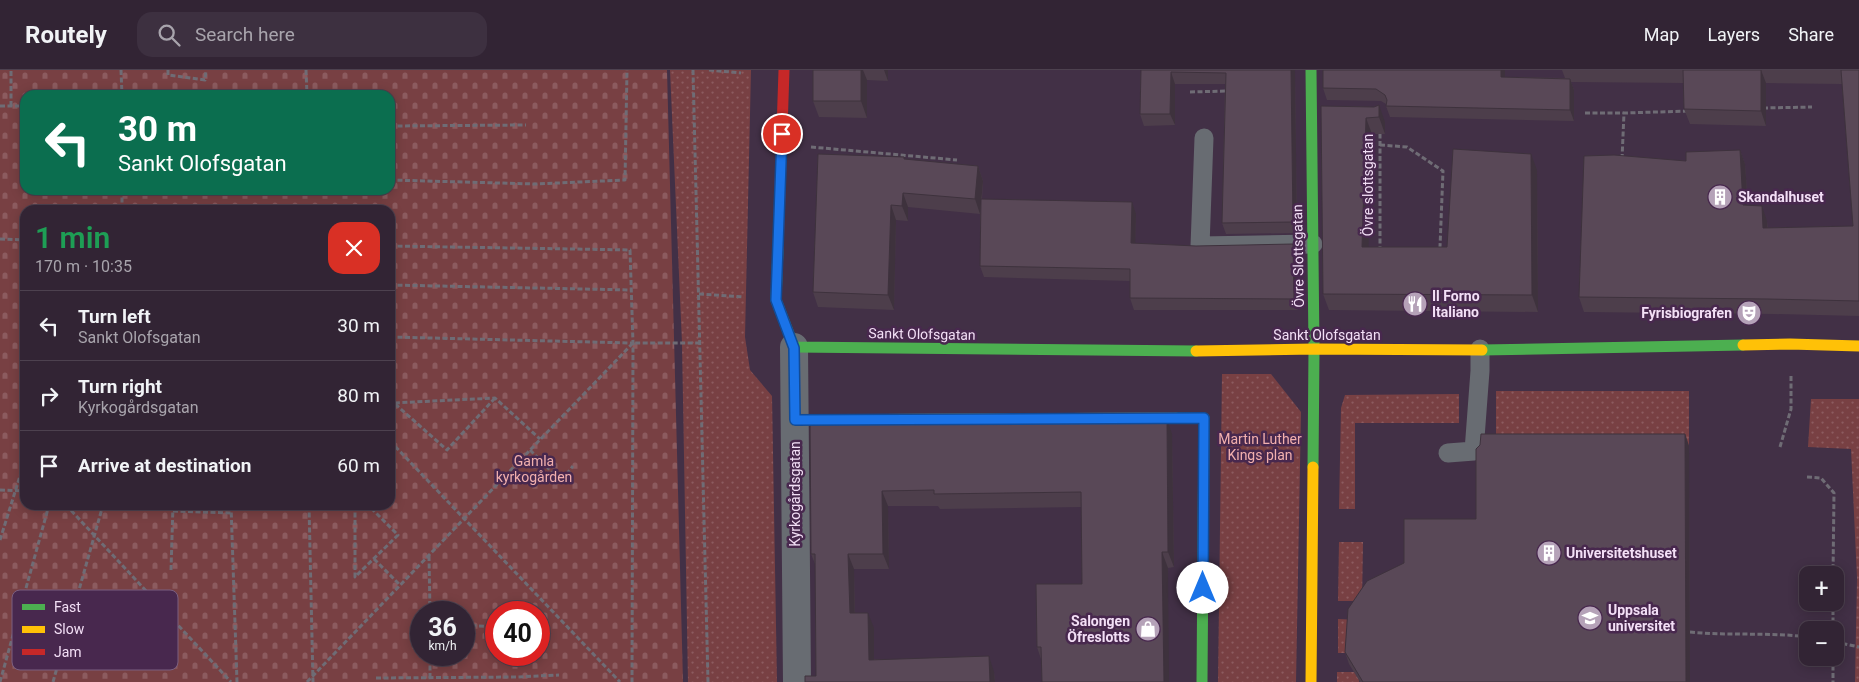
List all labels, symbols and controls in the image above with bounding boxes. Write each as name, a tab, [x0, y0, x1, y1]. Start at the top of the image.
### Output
search box	[137, 12, 487, 57]
text: Routely	[25, 21, 107, 49]
icon: search	[155, 21, 183, 49]
text: Search here	[195, 23, 295, 46]
text: Map	[1644, 24, 1679, 45]
text: Layers	[1707, 24, 1760, 45]
text: Share	[1788, 24, 1834, 45]
text: 30 m	[118, 109, 197, 150]
icon: left	[35, 110, 100, 175]
pin	[761, 113, 803, 155]
icon: arrive	[768, 120, 796, 148]
street label: Övre slottsgatan	[1360, 134, 1376, 236]
text: Sankt Olofsgatan	[118, 151, 287, 176]
building icon: Skandalhuset	[1707, 184, 1733, 210]
place label: Skandalhuset	[1738, 189, 1824, 205]
street label: Övre Slottsgatan	[1289, 204, 1307, 308]
text: 1 min	[35, 220, 110, 255]
button: close	[328, 222, 380, 274]
text: 170 m · 10:35	[35, 257, 132, 276]
place label: Il Forno Italiano	[1432, 288, 1480, 320]
restaurant icon: Il Forno Italiano	[1402, 291, 1428, 317]
theatre icon: Fyrisbiografen	[1736, 300, 1762, 326]
text: Turn left	[78, 305, 151, 328]
place label: Fyrisbiografen	[1641, 305, 1732, 321]
icon: left	[35, 312, 63, 340]
text: 30 m	[337, 314, 380, 337]
street label: Sankt Olofsgatan	[868, 325, 976, 343]
street label: Sankt Olofsgatan	[1273, 327, 1381, 343]
text: Sankt Olofsgatan	[78, 328, 201, 347]
text: Turn right	[78, 375, 162, 398]
icon: right	[35, 382, 63, 410]
text: 80 m	[337, 384, 380, 407]
text: Kyrkogårdsgatan	[78, 398, 199, 417]
park label: Martin Luther Kings plan	[1218, 431, 1302, 463]
street label: Kyrkogårdsgatan	[787, 441, 803, 547]
icon: arrive	[35, 452, 63, 480]
park label: Gamla kyrkogården	[496, 453, 572, 485]
text: Arrive at destination	[78, 454, 251, 477]
text: 60 m	[337, 454, 380, 477]
building icon: Universitetshuset	[1536, 540, 1562, 566]
place label: Universitetshuset	[1566, 545, 1677, 561]
position arrow	[1176, 561, 1228, 613]
map controls	[1799, 566, 1844, 666]
button: +	[1799, 566, 1844, 611]
legend	[12, 590, 178, 670]
text: Fast	[54, 599, 81, 615]
speed limit sign: 40	[485, 601, 550, 666]
place label: Uppsala universitet	[1608, 602, 1675, 634]
school or university icon: Uppsala universitet	[1577, 605, 1603, 631]
text: 36	[428, 613, 457, 642]
place label: Salongen Öfreslotts	[1067, 613, 1130, 645]
shop icon: Salongen Öfreslotts	[1135, 616, 1161, 642]
text: Slow	[54, 621, 85, 637]
button: −	[1799, 621, 1844, 666]
text: km/h	[428, 639, 457, 653]
text: Jam	[54, 644, 82, 660]

